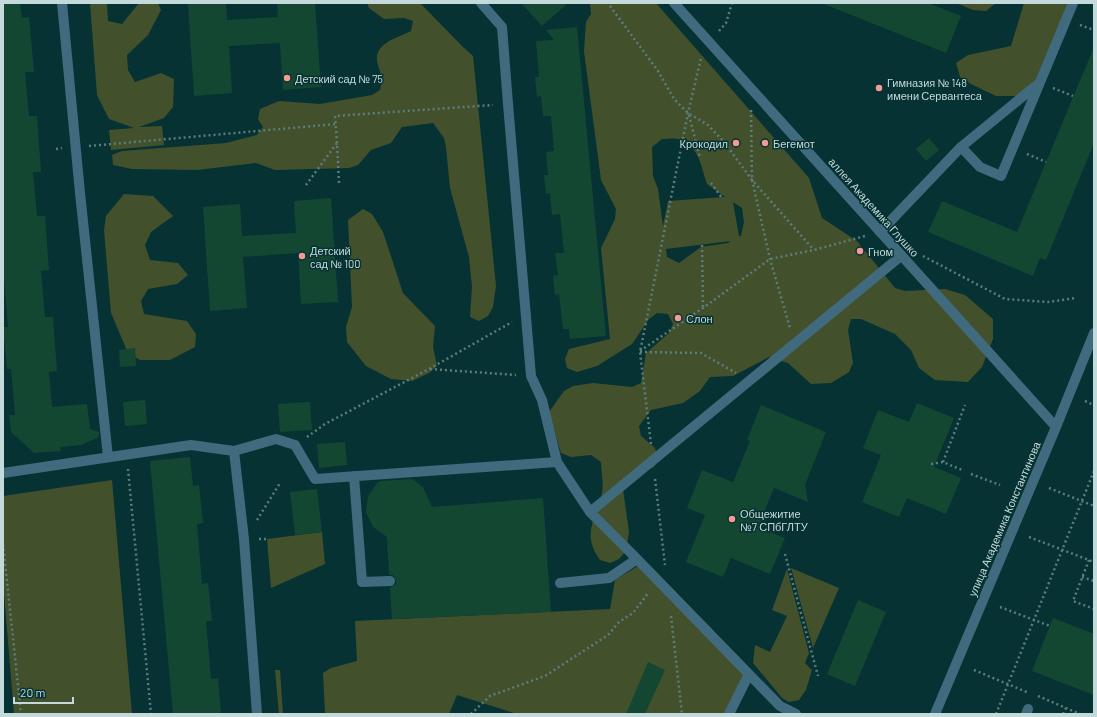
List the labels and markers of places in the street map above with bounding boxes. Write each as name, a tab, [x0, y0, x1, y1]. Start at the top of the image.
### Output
place label: Детский сад № 75	[295, 72, 383, 85]
marker: Детский сад № 75	[282, 73, 292, 83]
place label: Гимназия № 148 имени Сервантеса	[887, 76, 983, 102]
marker: Гимназия № 148 имени Сервантеса	[874, 83, 884, 93]
place label: Крокодил	[680, 137, 728, 150]
place label: Бегемот	[773, 137, 815, 150]
marker: Крокодил	[731, 138, 741, 148]
marker: Бегемот	[760, 138, 770, 148]
place label: Детский сад № 100	[310, 244, 361, 270]
place label: Гном	[868, 245, 893, 258]
marker: Гном	[855, 246, 865, 256]
marker: Детский сад № 100	[297, 251, 307, 261]
place label: Слон	[686, 312, 713, 325]
marker: Слон	[673, 313, 683, 323]
place label: Общежитие №7 СПбГЛТУ	[740, 507, 809, 533]
marker: Общежитие №7 СПбГЛТУ	[727, 514, 737, 524]

